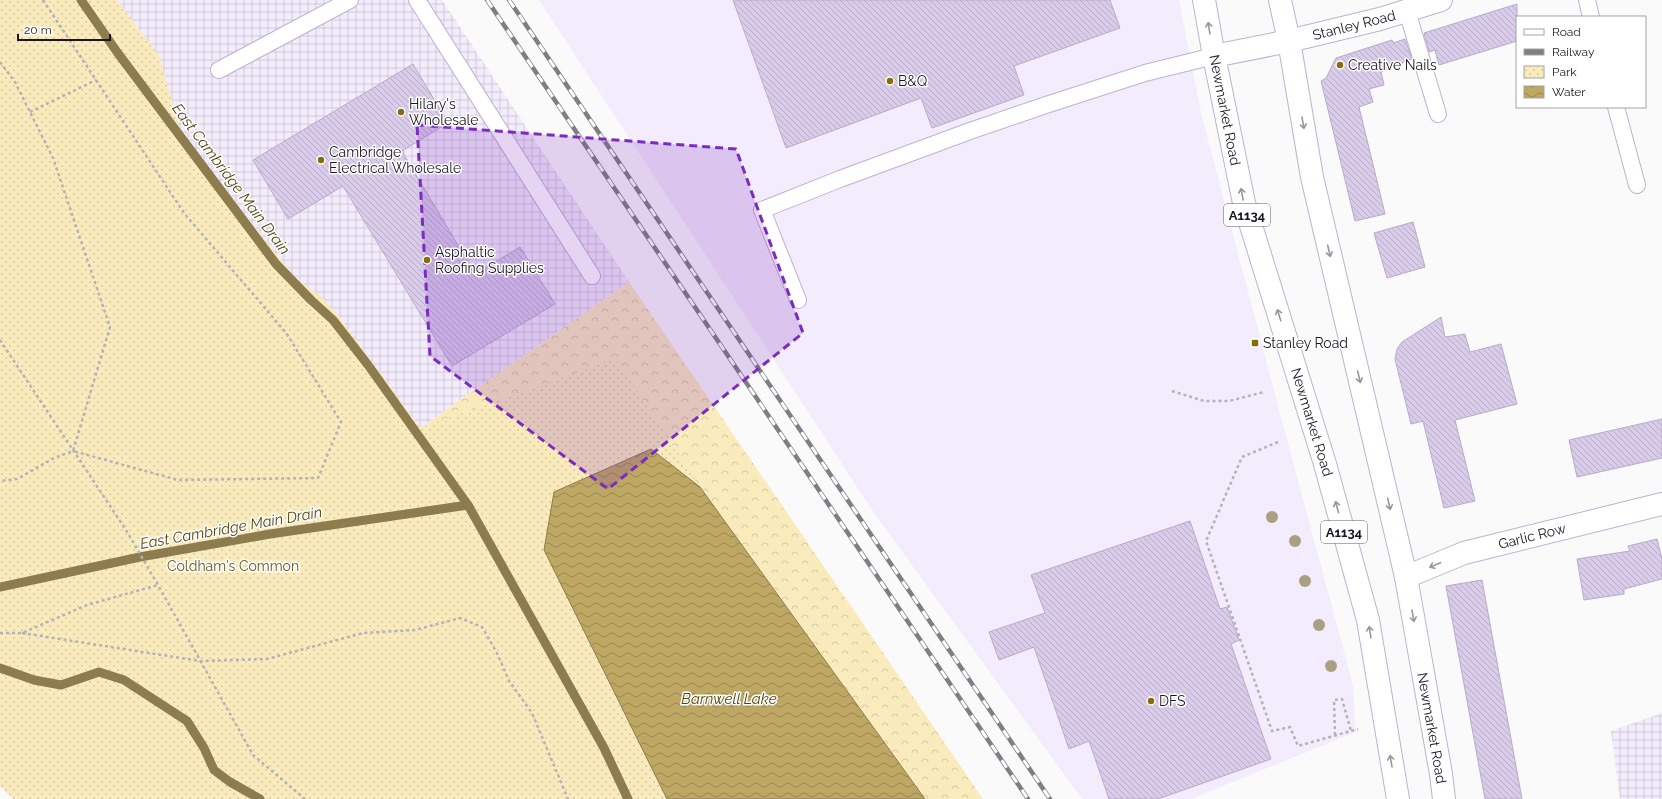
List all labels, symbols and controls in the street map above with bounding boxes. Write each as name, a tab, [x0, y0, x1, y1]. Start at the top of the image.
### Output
street label: Stanley Road	[1311, 7, 1397, 43]
scale bar	[18, 16, 110, 42]
legend	[1516, 16, 1646, 108]
one-way arrow	[1205, 22, 1213, 35]
text: 20 m	[24, 23, 52, 37]
text: Road	[1552, 25, 1581, 39]
text: Railway	[1552, 45, 1595, 59]
street label: Newmarket Road	[1206, 53, 1244, 167]
place label: Creative Nails	[1348, 57, 1437, 73]
marker: Creative Nails	[1335, 60, 1345, 70]
text: Park	[1552, 65, 1577, 79]
place label: B&Q	[898, 73, 927, 89]
marker: B&Q	[885, 76, 895, 86]
text: Water	[1552, 85, 1586, 99]
place label: Hilary's Wholesale	[409, 96, 479, 128]
water label: East Cambridge Main Drain	[168, 100, 294, 258]
marker: Hilary's Wholesale	[396, 107, 406, 117]
one-way arrow	[1299, 117, 1307, 130]
place label: Cambridge Electrical Wholesale	[329, 144, 461, 176]
marker: Cambridge Electrical Wholesale	[316, 155, 326, 165]
one-way arrow	[1238, 188, 1246, 201]
road number: A1134	[1224, 204, 1270, 226]
place label: Asphaltic Roofing Supplies	[435, 244, 544, 276]
one-way arrow	[1326, 244, 1334, 257]
marker: Asphaltic Roofing Supplies	[422, 255, 432, 265]
one-way arrow	[1275, 309, 1282, 322]
place label: Stanley Road	[1263, 335, 1348, 351]
marker: Stanley Road	[1250, 338, 1260, 348]
street label: Newmarket Road	[1288, 366, 1336, 478]
one-way arrow	[1356, 370, 1363, 383]
one-way arrow	[1385, 497, 1393, 510]
one-way arrow	[1333, 500, 1340, 513]
water label: East Cambridge Main Drain	[139, 503, 323, 553]
street label: Garlic Row	[1497, 520, 1568, 552]
road number: A1134	[1321, 521, 1367, 543]
park label: Coldham's Common	[167, 558, 299, 574]
one-way arrow	[1429, 561, 1441, 569]
one-way arrow	[1409, 609, 1417, 622]
one-way arrow	[1366, 626, 1374, 639]
street label: Newmarket Road	[1414, 671, 1450, 785]
water label: Barnwell Lake	[681, 690, 777, 708]
place label: DFS	[1159, 693, 1186, 709]
marker: DFS	[1146, 696, 1156, 706]
one-way arrow	[1387, 755, 1395, 768]

